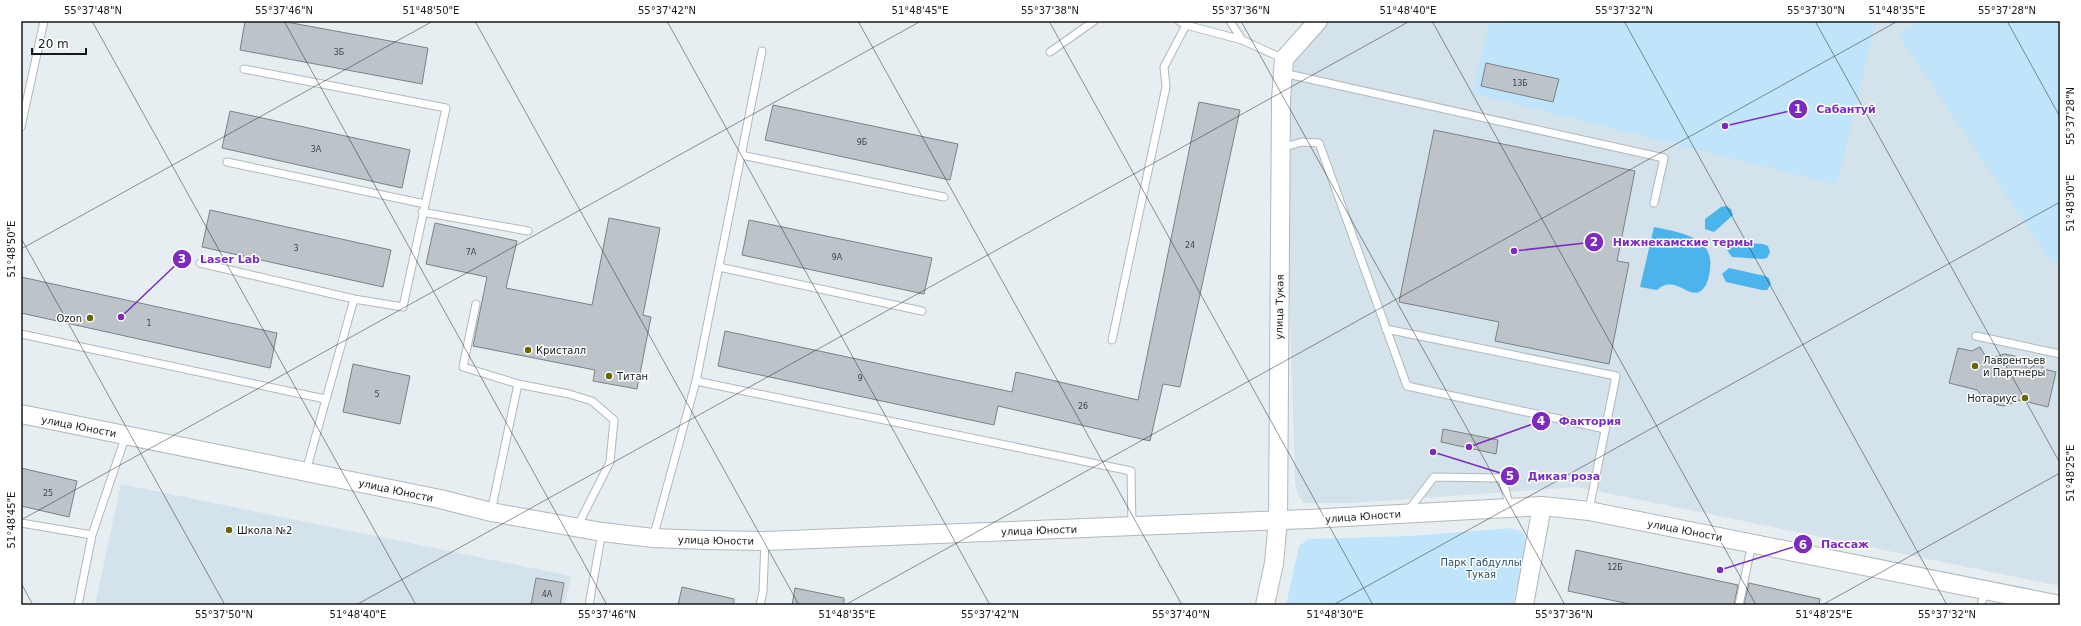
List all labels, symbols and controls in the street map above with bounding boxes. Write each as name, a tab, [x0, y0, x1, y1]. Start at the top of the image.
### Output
text: 55°37'48"N	[64, 5, 122, 16]
text: 55°37'46"N	[255, 5, 313, 16]
text: 51°48'50"E	[403, 5, 459, 16]
text: 55°37'42"N	[638, 5, 696, 16]
text: 51°48'45"E	[892, 5, 948, 16]
text: 55°37'38"N	[1021, 5, 1079, 16]
text: 55°37'36"N	[1212, 5, 1270, 16]
text: 51°48'40"E	[1380, 5, 1436, 16]
text: 55°37'32"N	[1595, 5, 1653, 16]
text: 55°37'30"N	[1787, 5, 1845, 16]
text: 51°48'35"E	[1869, 5, 1925, 16]
text: 55°37'28"N	[1978, 5, 2036, 16]
scale bar	[32, 30, 86, 56]
text: 20 m	[38, 37, 69, 51]
house number: 3Б	[334, 48, 344, 57]
house number: 13Б	[1512, 79, 1528, 88]
text: 55°37'28"N	[2065, 87, 2076, 145]
callout: Сабантуй	[1788, 97, 1883, 120]
text: 1	[1794, 102, 1802, 116]
text: Сабантуй	[1816, 103, 1876, 116]
house number: 9Б	[857, 138, 867, 147]
house number: 3А	[311, 145, 322, 154]
text: 51°48'30"E	[2065, 175, 2076, 231]
text: 51°48'50"E	[6, 221, 17, 277]
callout: Нижнекамские термы	[1584, 230, 1761, 253]
text: 2	[1590, 235, 1598, 249]
text: Нижнекамские термы	[1613, 236, 1753, 249]
house number: 24	[1185, 241, 1195, 250]
house number: 3	[293, 244, 299, 253]
callout: Laser Lab	[172, 247, 268, 270]
house number: 7А	[466, 248, 477, 257]
text: 3	[178, 252, 186, 266]
text: Laser Lab	[200, 253, 260, 266]
house number: 9А	[832, 253, 843, 262]
street label: улица Тукая	[1273, 274, 1286, 340]
place label: Ozon	[56, 313, 82, 324]
marker: Ozon	[85, 313, 95, 323]
house number: 1	[146, 319, 152, 328]
marker: Кристалл	[523, 345, 533, 355]
place label: Кристалл	[536, 345, 586, 356]
place label: Лаврентьев и Партнеры	[1983, 355, 2045, 378]
marker: Лаврентьев и Партнеры	[1970, 361, 1980, 371]
marker: Титан	[604, 371, 614, 381]
place label: Титан	[616, 371, 648, 382]
house number: 9	[857, 374, 863, 383]
house number: 5	[374, 390, 380, 399]
place label: Нотариус	[1967, 393, 2017, 404]
marker: Нотариус	[2020, 393, 2030, 403]
house number: 26	[1078, 402, 1088, 411]
callout: Фактория	[1531, 410, 1629, 433]
street label: улица Юности	[40, 414, 117, 439]
text: 4	[1537, 414, 1545, 428]
text: Фактория	[1559, 415, 1621, 428]
text: 51°48'25"E	[2065, 445, 2076, 501]
callout: Дикая роза	[1500, 464, 1609, 487]
text: 5	[1506, 469, 1514, 483]
text: Дикая роза	[1528, 470, 1600, 483]
street label: улица Юности	[357, 477, 434, 504]
house number: 25	[43, 489, 53, 498]
text: 51°48'45"E	[6, 492, 17, 548]
street label: улица Юности	[1325, 508, 1401, 525]
street label: улица Юности	[1646, 518, 1723, 543]
street label: улица Юности	[1001, 524, 1077, 537]
marker: Школа №2	[224, 525, 234, 535]
place label: Школа №2	[237, 525, 292, 536]
callout: Пассаж	[1793, 533, 1877, 556]
street label: улица Юности	[678, 534, 754, 547]
text: 6	[1799, 538, 1807, 552]
text: Пассаж	[1821, 538, 1869, 551]
park label: Парк Габдуллы Тукая	[1440, 557, 1522, 580]
house number: 12Б	[1607, 563, 1623, 572]
house number: 4А	[542, 590, 553, 599]
text: 55°37'50"N	[195, 609, 253, 620]
text: 51°48'40"E	[330, 609, 386, 620]
text: 55°37'46"N	[578, 609, 636, 620]
text: 51°48'35"E	[819, 609, 875, 620]
text: 55°37'42"N	[961, 609, 1019, 620]
text: 55°37'40"N	[1152, 609, 1210, 620]
text: 51°48'30"E	[1307, 609, 1363, 620]
text: 55°37'36"N	[1535, 609, 1593, 620]
text: 51°48'25"E	[1796, 609, 1852, 620]
text: 55°37'32"N	[1918, 609, 1976, 620]

